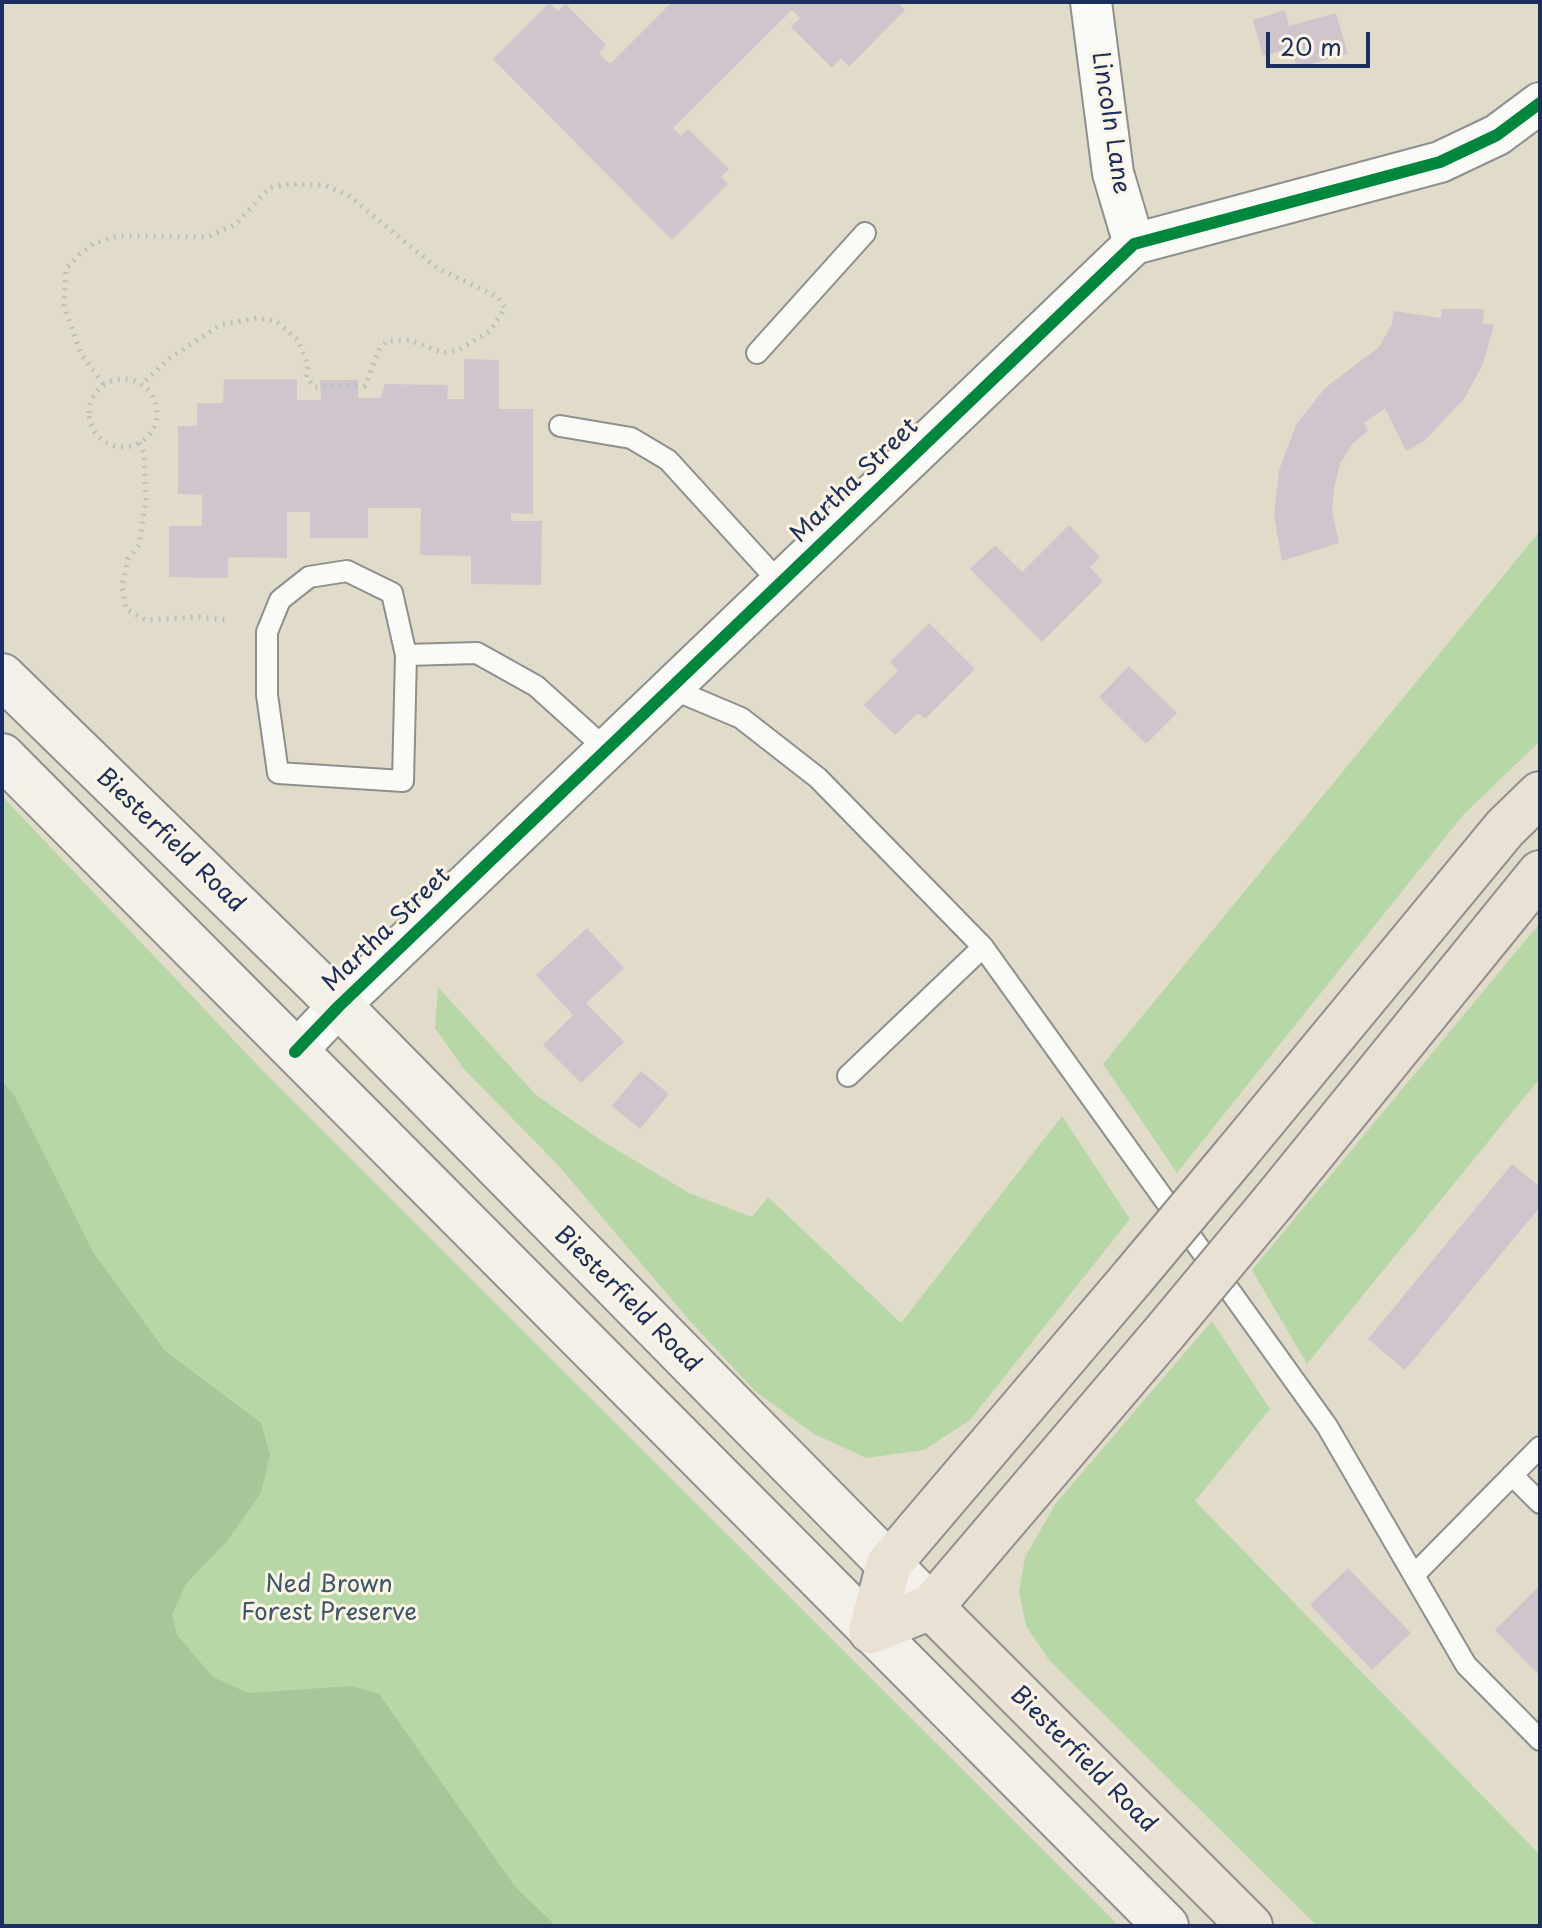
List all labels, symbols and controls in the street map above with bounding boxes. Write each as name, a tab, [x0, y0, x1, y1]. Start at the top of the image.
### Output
scale bar	[1270, 16, 1374, 66]
text: 20 m	[1280, 28, 1342, 64]
street label: Lincoln Lane	[1085, 50, 1135, 196]
street label: Martha Street	[785, 413, 925, 549]
street label: Biesterfield Road	[90, 763, 250, 919]
street label: Martha Street	[317, 862, 457, 998]
street label: Biesterfield Road	[548, 1221, 706, 1379]
park label: Ned Brown Forest Preserve	[241, 1571, 417, 1627]
street label: Biesterfield Road	[1004, 1681, 1162, 1839]

